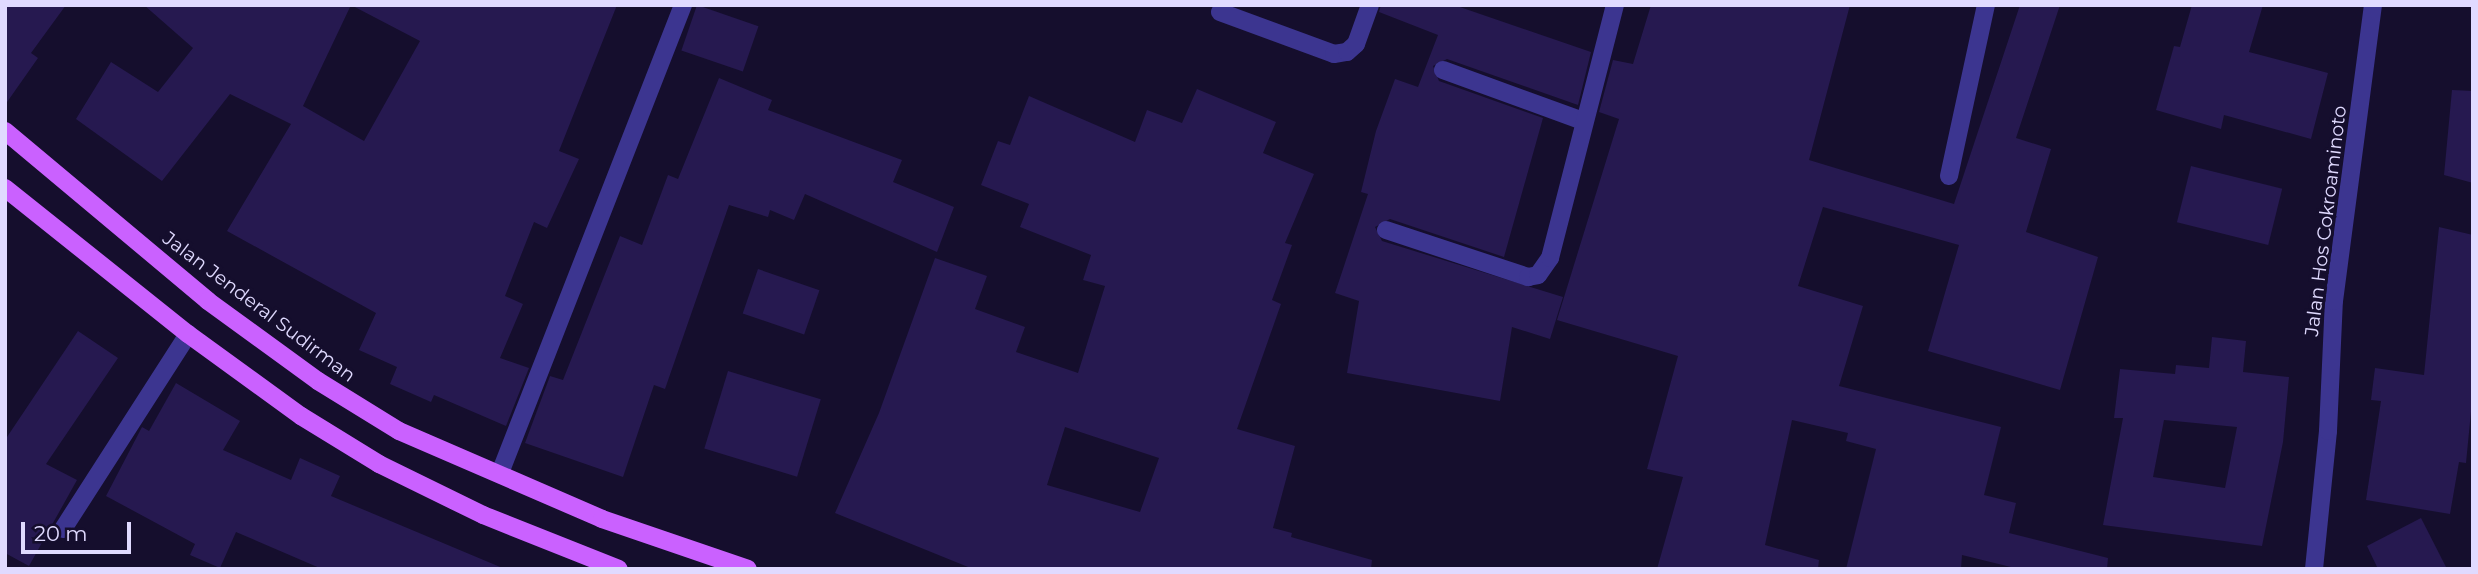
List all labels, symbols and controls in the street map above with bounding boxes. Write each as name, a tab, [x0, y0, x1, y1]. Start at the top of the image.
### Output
street label: Jalan Hos Cokroaminoto	[2301, 104, 2351, 338]
street label: Jalan Jenderal Sudirman	[158, 227, 360, 387]
scale bar	[24, 508, 135, 552]
text: 20 m	[34, 521, 88, 546]

